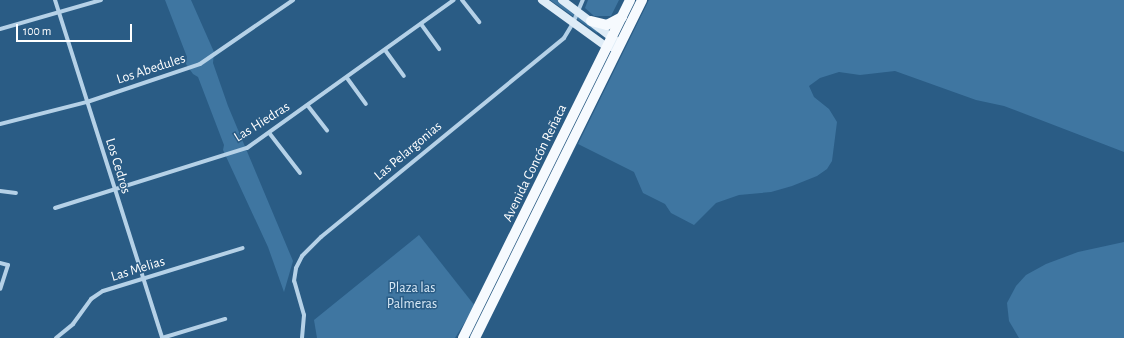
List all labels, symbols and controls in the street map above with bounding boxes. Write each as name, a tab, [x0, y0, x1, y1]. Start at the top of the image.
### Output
scale bar	[18, 16, 134, 42]
text: 100 m	[23, 25, 51, 37]
street label: Los Abedules	[115, 50, 187, 88]
street label: Las Hiedras	[231, 98, 293, 146]
street label: Avenida Concón Reñaca	[499, 102, 571, 224]
street label: Las Pelargonias	[371, 118, 445, 184]
street label: Los Cedros	[102, 136, 134, 196]
street label: Las Melias	[109, 253, 167, 285]
park label: Plaza las Palmeras	[387, 280, 437, 312]

